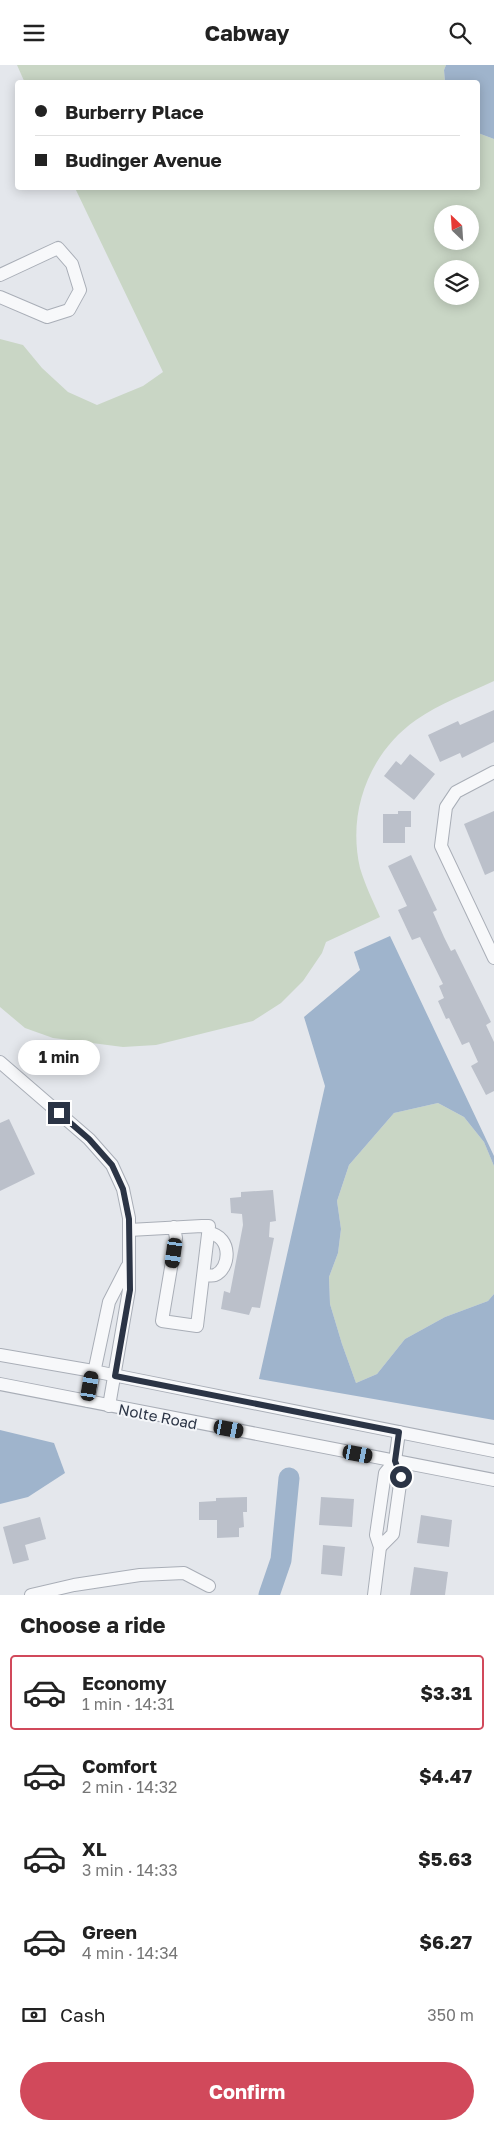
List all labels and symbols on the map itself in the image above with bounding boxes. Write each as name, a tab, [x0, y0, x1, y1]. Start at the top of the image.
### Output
north arrow	[434, 205, 479, 250]
callout: 1 min	[18, 1041, 100, 1075]
route end	[48, 1102, 70, 1124]
car	[164, 1237, 183, 1269]
car	[80, 1370, 99, 1402]
street label: Nolte Road	[117, 1400, 199, 1432]
car	[212, 1419, 245, 1439]
car	[341, 1444, 374, 1464]
route start	[390, 1466, 412, 1488]

